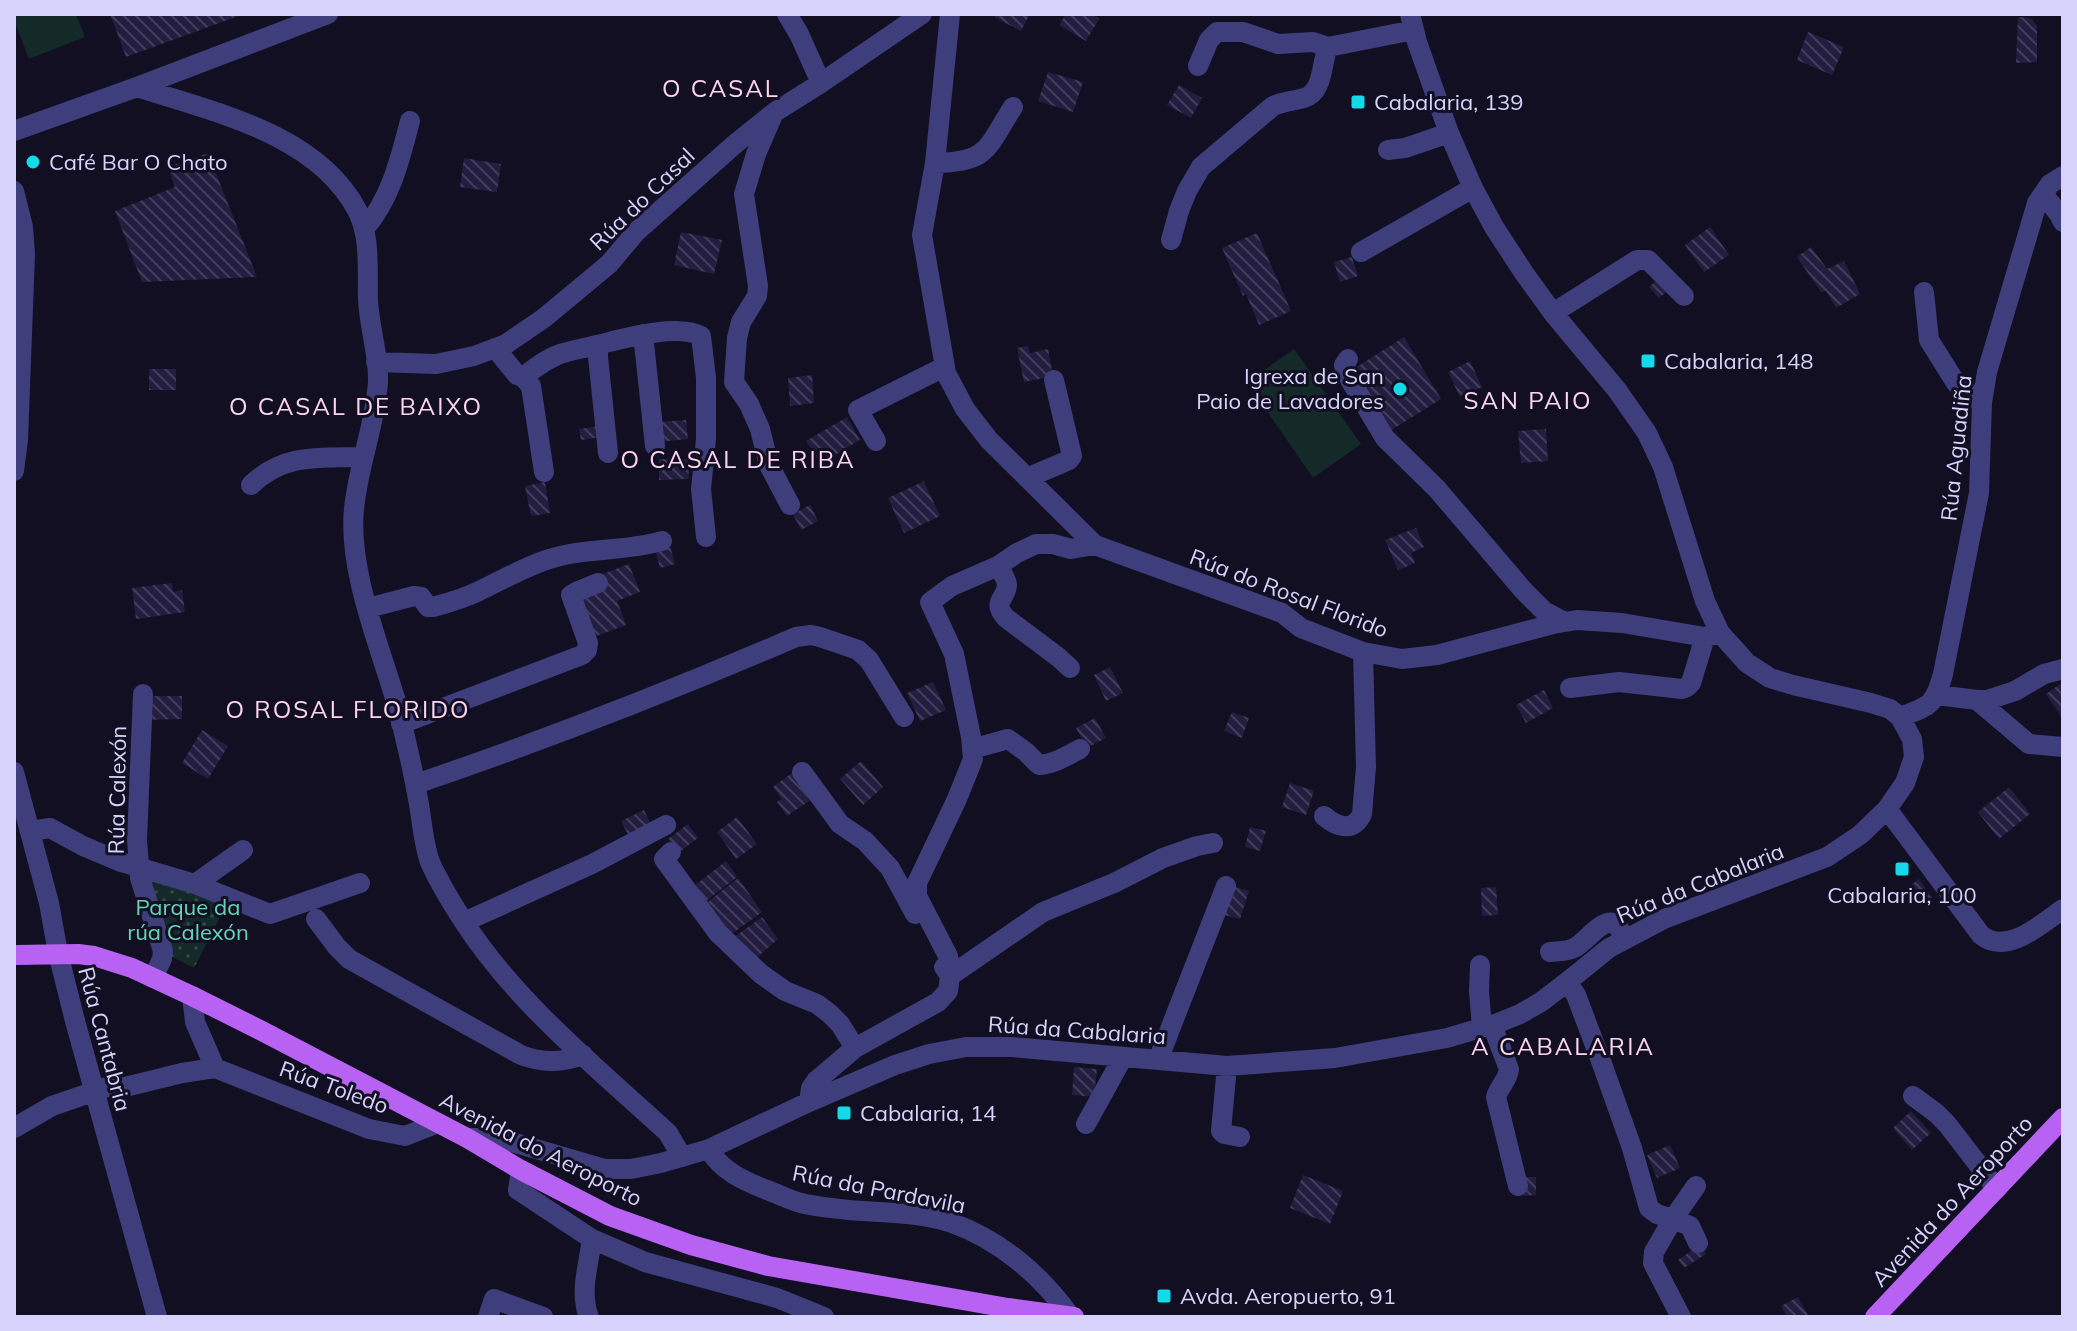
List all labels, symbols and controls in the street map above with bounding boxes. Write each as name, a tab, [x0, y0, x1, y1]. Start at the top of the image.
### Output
district label: O CASAL	[662, 73, 780, 103]
place label: Cabalaria, 139	[1374, 88, 1524, 116]
marker: Cabalaria, 139	[1349, 93, 1367, 111]
street label: Rúa do Casal	[584, 142, 700, 256]
place label: Café Bar O Chato	[49, 148, 228, 176]
marker: Café Bar O Chato	[24, 153, 42, 171]
place label: Cabalaria, 148	[1664, 347, 1814, 375]
marker: Cabalaria, 148	[1639, 352, 1657, 370]
place label: Igrexa de San Paio de Lavadores	[1196, 362, 1384, 415]
street label: Rúa Aguadiña	[1934, 374, 1978, 522]
marker: Igrexa de San Paio de Lavadores	[1391, 380, 1409, 398]
district label: SAN PAIO	[1463, 385, 1593, 415]
district label: O CASAL DE BAIXO	[229, 391, 483, 421]
district label: O CASAL DE RIBA	[620, 444, 856, 474]
street label: Rúa do Rosal Florido	[1186, 542, 1392, 644]
district label: O ROSAL FLORIDO	[225, 694, 471, 724]
street label: Rúa Calexón	[102, 725, 132, 855]
street label: Rúa da Cabalaria	[1612, 837, 1788, 929]
marker: Cabalaria, 100	[1893, 860, 1911, 878]
place label: Cabalaria, 100	[1827, 881, 1977, 909]
park label: Parque da rúa Calexón	[127, 893, 249, 946]
street label: Rúa Cantabria	[72, 964, 138, 1114]
street label: Rúa da Cabalaria	[987, 1010, 1167, 1050]
district label: A CABALARIA	[1471, 1031, 1655, 1061]
street label: Rúa Toledo	[276, 1054, 392, 1120]
street label: Avenida do Aeroporto	[435, 1086, 647, 1212]
place label: Cabalaria, 14	[860, 1099, 996, 1127]
marker: Cabalaria, 14	[835, 1104, 853, 1122]
street label: Avenida do Aeroporto	[1865, 1110, 2039, 1292]
street label: Rúa da Pardavila	[790, 1159, 968, 1219]
place label: Avda. Aeropuerto, 91	[1180, 1282, 1396, 1310]
marker: Avda. Aeropuerto, 91	[1155, 1287, 1173, 1305]

